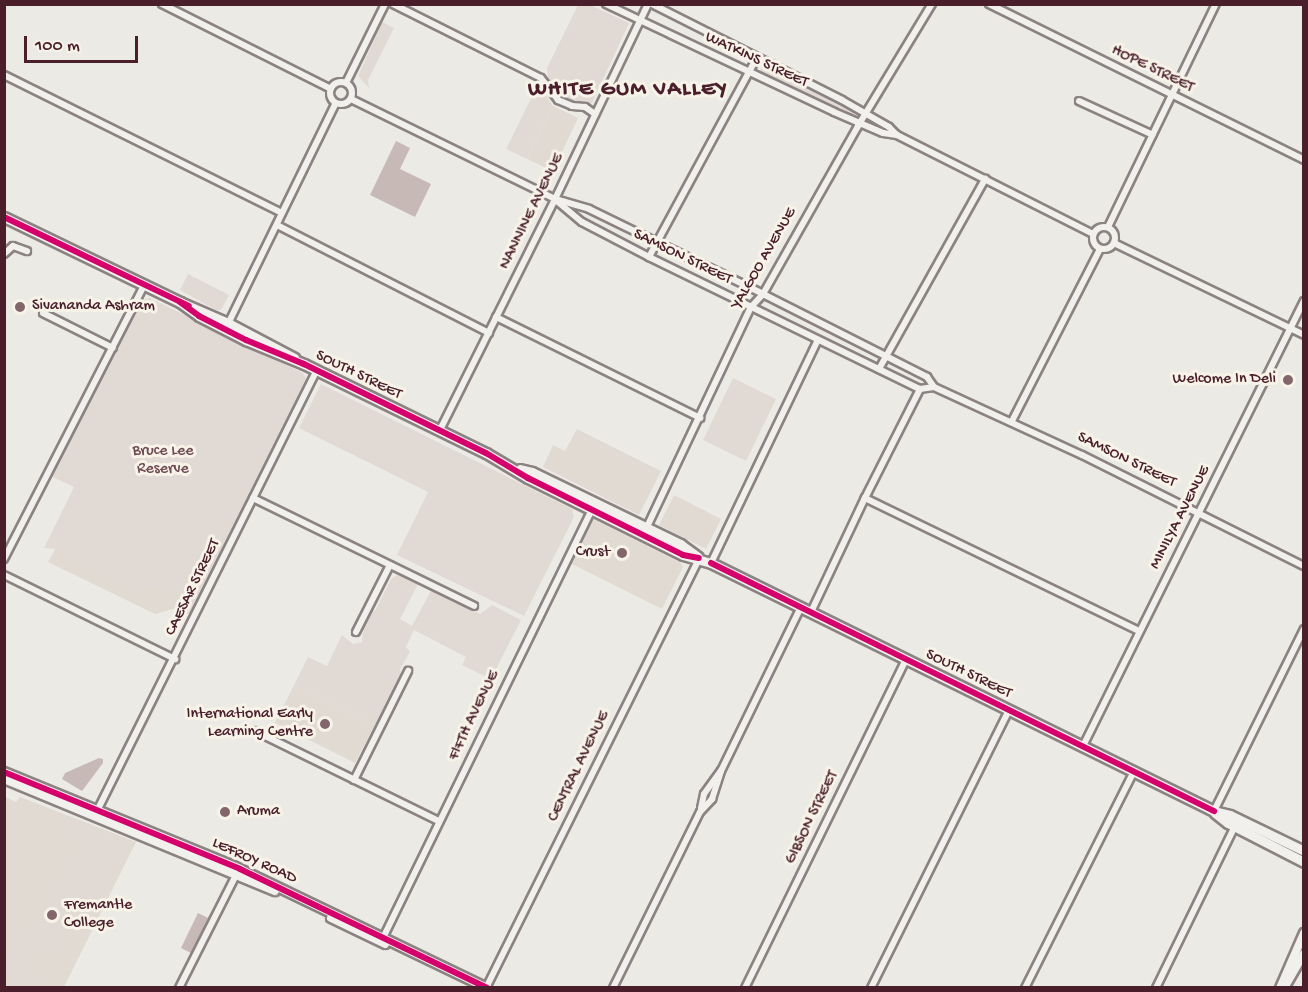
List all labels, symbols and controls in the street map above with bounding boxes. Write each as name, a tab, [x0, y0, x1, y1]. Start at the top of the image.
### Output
scale bar	[27, 24, 141, 62]
street label: WATKINS STREET	[701, 29, 811, 93]
text: 100 m	[35, 36, 80, 57]
street label: HOPE STREET	[1108, 42, 1196, 98]
district label: WHITE GUM VALLEY	[528, 78, 728, 104]
street label: NANNINE AVENUE	[497, 151, 569, 273]
street label: YALGOO AVENUE	[728, 205, 802, 313]
street label: SAMSON STREET	[630, 226, 734, 290]
place label: Sivananda Ashram	[32, 297, 155, 317]
marker: Sivananda Ashram	[13, 300, 27, 314]
street label: SOUTH STREET	[312, 347, 404, 405]
place label: Welcome In Deli	[1173, 370, 1276, 390]
marker: Welcome In Deli	[1281, 373, 1295, 387]
street label: SAMSON STREET	[1074, 429, 1178, 493]
park label: Bruce Lee Reserve	[132, 442, 194, 480]
street label: MINILYA AVENUE	[1147, 463, 1215, 573]
street label: CAESAR STREET	[162, 537, 226, 639]
place label: Crust	[576, 543, 610, 563]
marker: Crust	[615, 546, 629, 560]
street label: SOUTH STREET	[922, 646, 1014, 704]
street label: FIFTH AVENUE	[445, 668, 505, 764]
place label: International Early Learning Centre	[187, 705, 313, 743]
street label: CENTRAL AVENUE	[545, 709, 615, 825]
marker: International Early Learning Centre	[318, 717, 332, 731]
street label: GIBSON STREET	[782, 768, 844, 868]
place label: Aruma	[237, 802, 280, 822]
marker: Aruma	[218, 805, 232, 819]
street label: LEFROY ROAD	[208, 835, 300, 889]
place label: Fremantle College	[64, 896, 132, 934]
marker: Fremantle College	[45, 908, 59, 922]

